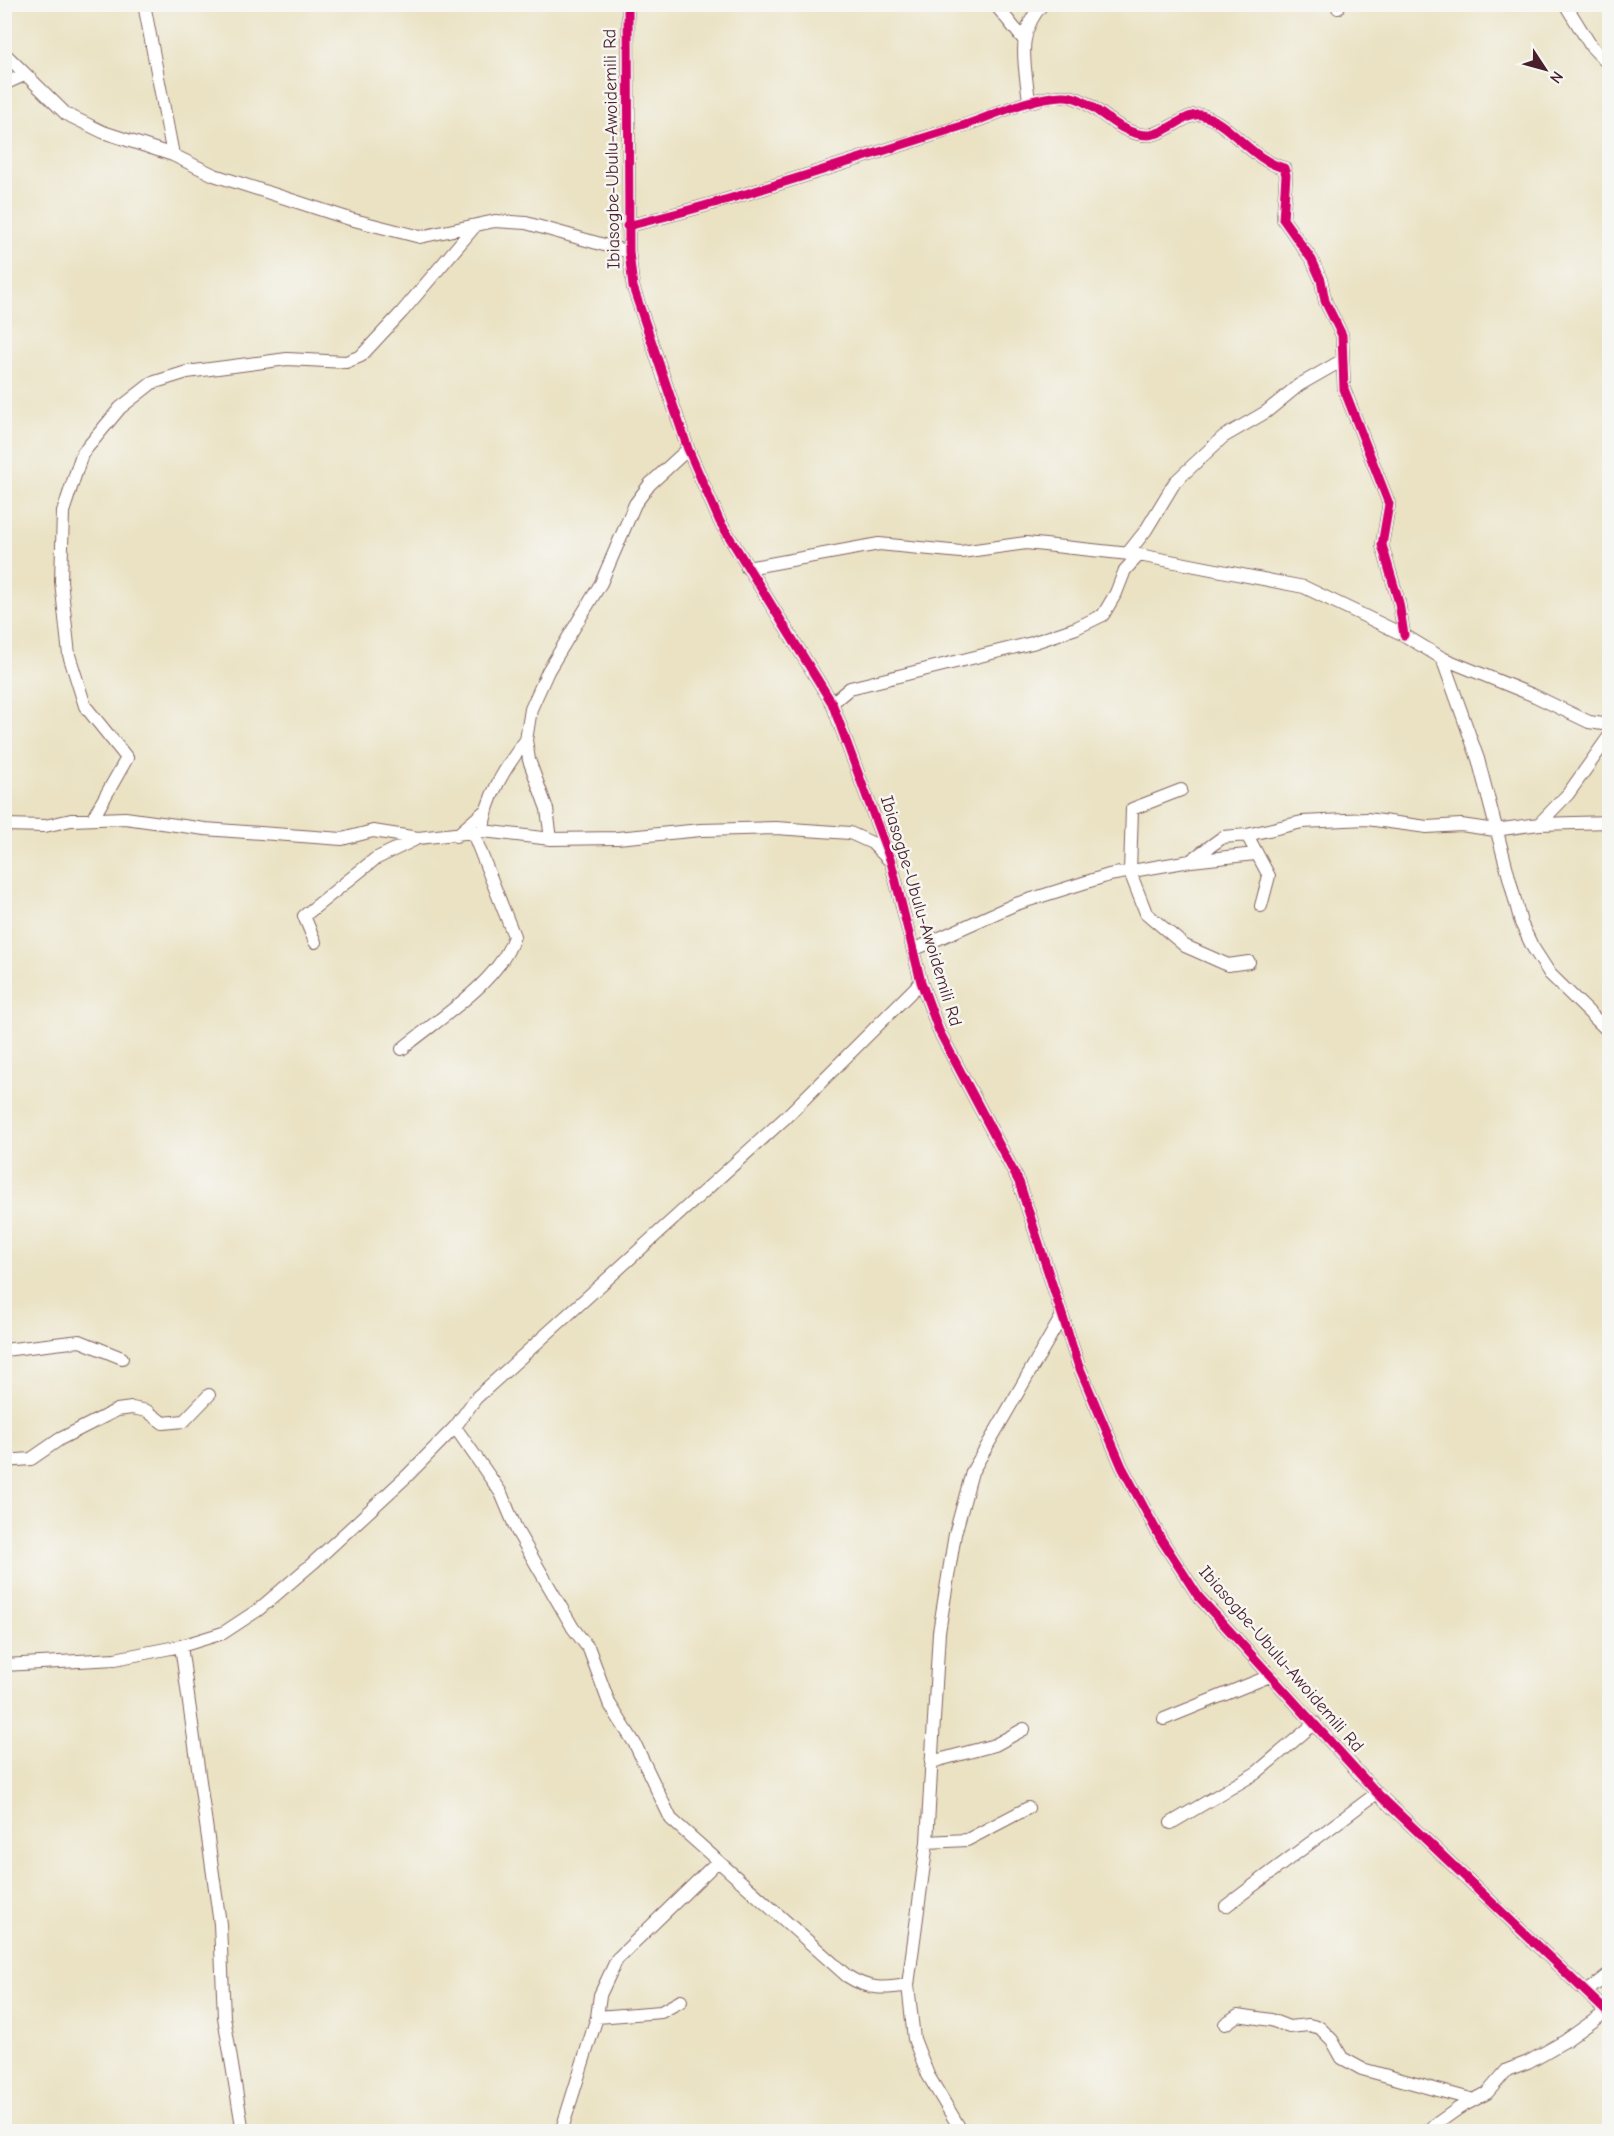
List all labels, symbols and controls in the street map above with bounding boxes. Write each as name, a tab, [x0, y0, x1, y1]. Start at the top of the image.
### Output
street label: Ibiasogbe-Ubulu-Awoidemili Rd	[599, 29, 625, 269]
north arrow	[1515, 39, 1575, 99]
text: N	[1546, 68, 1567, 87]
street label: Ibiasogbe-Ubulu-Awoidemili Rd	[876, 793, 966, 1029]
street label: Ibiasogbe-Ubulu-Awoidemili Rd	[1194, 1561, 1368, 1757]

